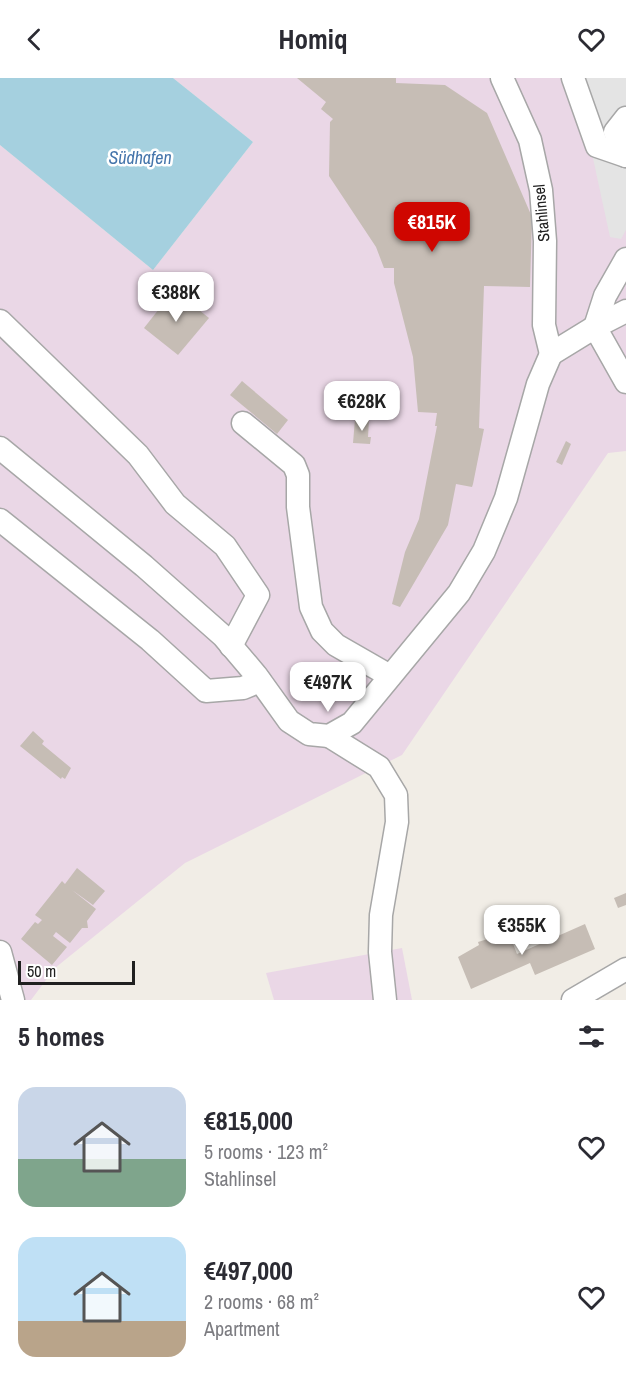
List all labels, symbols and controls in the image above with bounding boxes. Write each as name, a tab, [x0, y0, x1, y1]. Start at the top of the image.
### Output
text: Homiq	[279, 21, 347, 57]
icon: back	[18, 23, 51, 56]
icon: heart	[575, 23, 608, 56]
water label: Südhafen	[108, 145, 172, 170]
street label: Stahlinsel	[528, 183, 554, 243]
pin: €815K	[390, 202, 474, 253]
text: €815K	[408, 208, 456, 235]
pin: €388K	[134, 272, 218, 323]
text: €388K	[152, 278, 200, 305]
pin: €628K	[320, 381, 404, 432]
text: €628K	[338, 387, 386, 414]
pin: €497K	[286, 662, 370, 713]
text: €497K	[304, 668, 352, 695]
pin: €355K	[480, 905, 564, 956]
text: €355K	[498, 911, 546, 938]
scale bar	[18, 958, 135, 986]
text: 50 m	[27, 960, 56, 982]
text: 5 homes	[18, 1019, 105, 1054]
icon: filters	[575, 1020, 608, 1053]
text: €815,000	[204, 1103, 293, 1138]
icon: home	[66, 1111, 138, 1183]
icon: heart	[575, 1131, 608, 1164]
text: 5 rooms · 123 m²	[204, 1138, 328, 1165]
text: Stahlinsel	[204, 1165, 276, 1192]
text: €497,000	[204, 1253, 293, 1288]
icon: home	[66, 1261, 138, 1333]
icon: heart	[575, 1281, 608, 1314]
text: 2 rooms · 68 m²	[204, 1288, 319, 1315]
text: Apartment	[204, 1315, 280, 1342]

